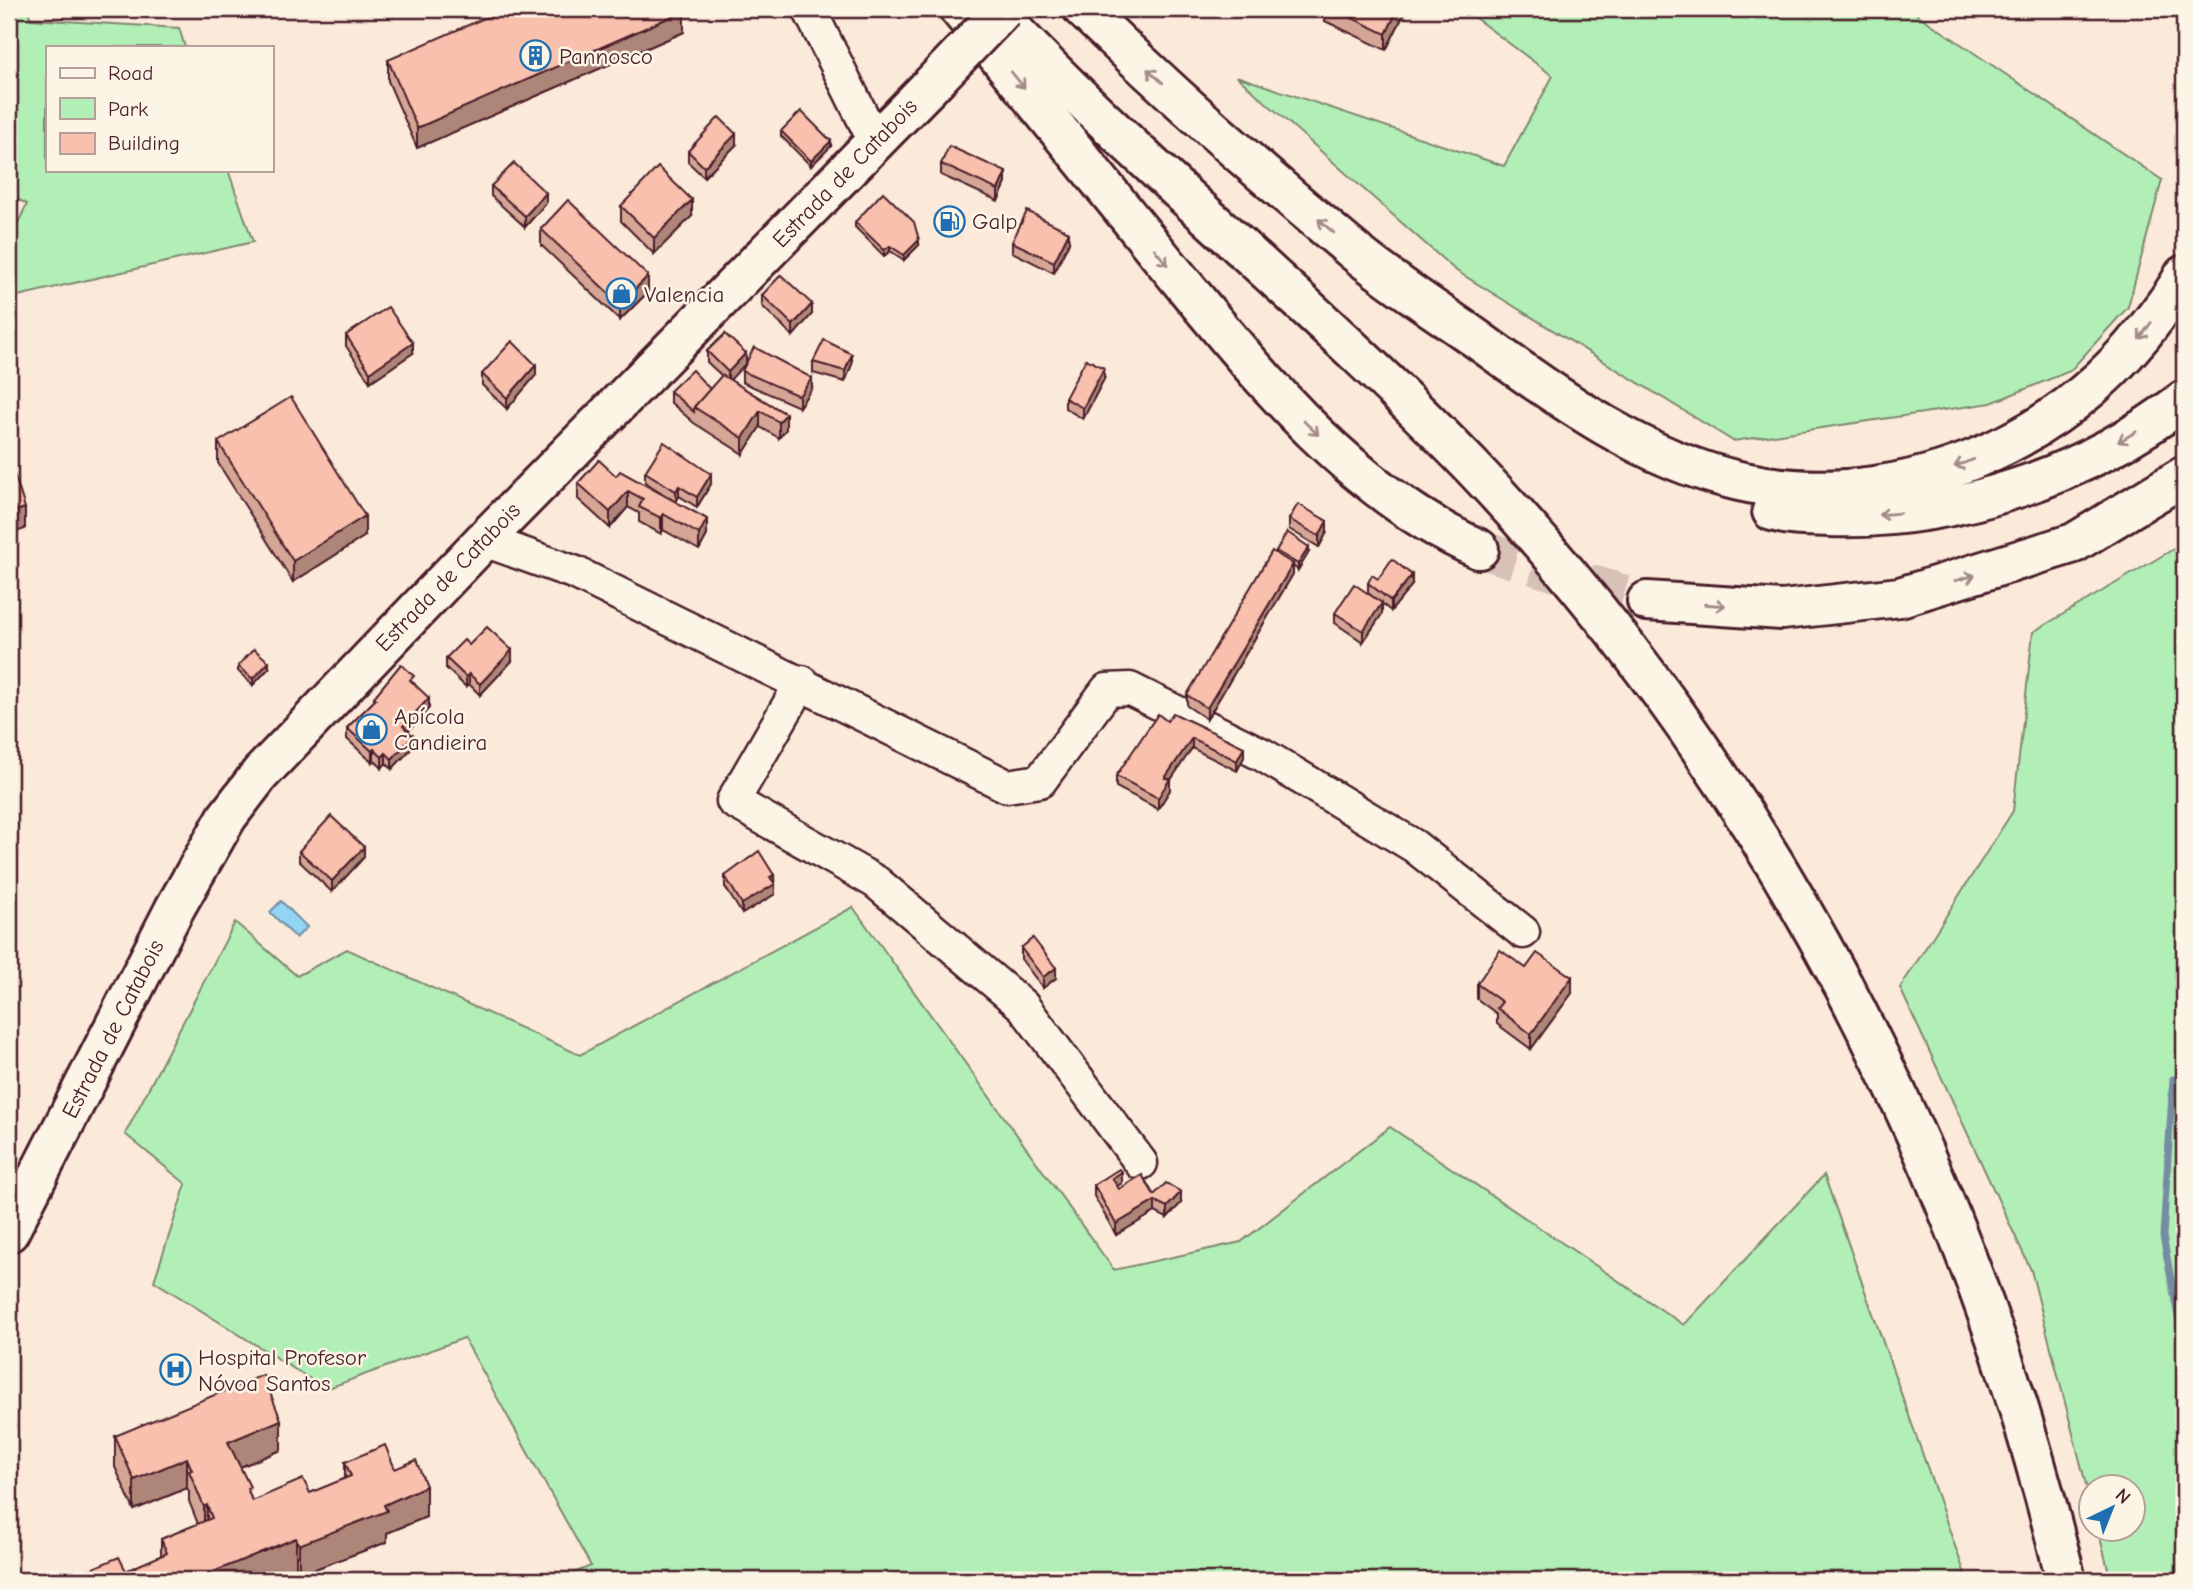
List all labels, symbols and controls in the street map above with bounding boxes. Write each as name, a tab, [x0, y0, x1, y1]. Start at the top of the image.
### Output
building icon: Pannosco	[519, 39, 553, 73]
place label: Pannosco	[559, 43, 653, 70]
legend	[46, 46, 273, 172]
text: Road	[108, 61, 153, 85]
one-way arrow	[1146, 68, 1164, 84]
one-way arrow	[1010, 71, 1026, 89]
street label: Estrada de Catabois	[767, 93, 923, 253]
text: Park	[108, 97, 148, 121]
text: Building	[108, 131, 180, 155]
fuel station icon: Galp	[932, 204, 966, 238]
place label: Galp	[972, 208, 1018, 235]
one-way arrow	[1317, 218, 1335, 234]
one-way arrow	[1154, 248, 1169, 266]
shop icon: Valencia	[604, 277, 638, 311]
place label: Valencia	[644, 281, 724, 308]
one-way arrow	[2138, 321, 2152, 340]
one-way arrow	[1302, 420, 1319, 437]
one-way arrow	[2118, 430, 2138, 444]
one-way arrow	[1953, 457, 1975, 470]
street label: Estrada de Catabois	[370, 497, 526, 657]
one-way arrow	[1879, 508, 1901, 521]
one-way arrow	[1954, 570, 1976, 583]
one-way arrow	[1703, 599, 1726, 612]
place label: Apícola Candieira	[394, 703, 487, 756]
shop icon: Apícola Candieira	[354, 712, 388, 746]
street label: Estrada de Catabois	[56, 935, 170, 1123]
place label: Hospital Profesor Nóvoa Santos	[198, 1344, 367, 1397]
hospital icon: Hospital Profesor Nóvoa Santos	[158, 1353, 192, 1387]
north arrow	[2078, 1474, 2148, 1544]
text: N	[2111, 1484, 2135, 1509]

